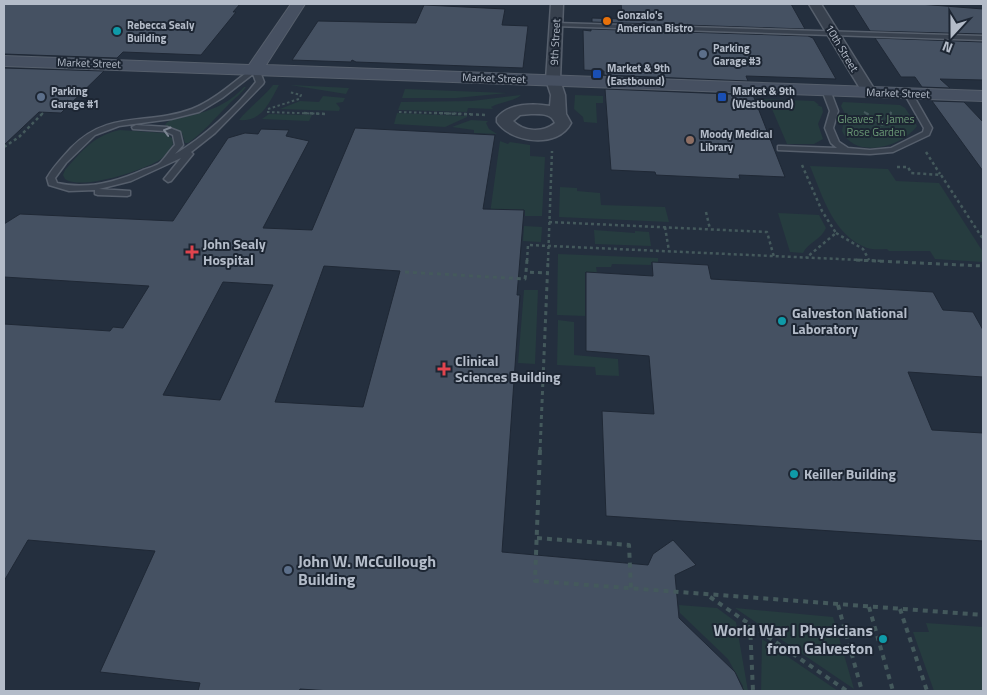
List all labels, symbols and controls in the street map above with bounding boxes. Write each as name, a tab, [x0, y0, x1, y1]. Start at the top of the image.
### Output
place label: Gonzalo's American Bistro	[617, 7, 693, 36]
north arrow	[927, 10, 977, 60]
marker: Gonzalo's American Bistro	[601, 15, 613, 27]
place label: Rebecca Sealy Building	[127, 17, 195, 46]
street label: 9th Street	[546, 18, 564, 66]
street label: 10th Street	[822, 21, 863, 75]
marker: Rebecca Sealy Building	[111, 25, 123, 37]
text: N	[939, 36, 955, 59]
place label: Parking Garage #3	[713, 40, 761, 69]
marker: Parking Garage #3	[697, 48, 709, 60]
street label: Market Street	[57, 54, 121, 72]
place label: Market & 9th (Eastbound)	[607, 60, 670, 89]
marker: Market & 9th (Eastbound)	[591, 68, 603, 80]
street label: Market Street	[462, 69, 526, 87]
place label: Parking Garage #1	[51, 83, 99, 112]
place label: Market & 9th (Westbound)	[732, 83, 795, 112]
street label: Market Street	[866, 84, 930, 102]
marker: Parking Garage #1	[35, 91, 47, 103]
marker: Market & 9th (Westbound)	[716, 91, 728, 103]
park label: Gleaves T. James Rose Garden	[837, 111, 915, 140]
one-way arrow	[163, 126, 171, 137]
place label: Moody Medical Library	[700, 126, 772, 155]
marker: Moody Medical Library	[684, 134, 696, 146]
place label: John Sealy Hospital	[203, 233, 266, 270]
marker: John Sealy Hospital	[185, 245, 199, 259]
place label: Galveston National Laboratory	[792, 302, 907, 339]
marker: Galveston National Laboratory	[776, 315, 788, 327]
place label: Clinical Sciences Building	[455, 350, 561, 387]
marker: Clinical Sciences Building	[437, 362, 451, 376]
place label: Keiller Building	[804, 463, 897, 484]
marker: Keiller Building	[788, 468, 800, 480]
place label: John W. McCullough Building	[298, 549, 436, 591]
marker: John W. McCullough Building	[282, 564, 294, 576]
place label: World War I Physicians from Galveston	[713, 618, 873, 660]
marker: World War I Physicians from Galveston	[877, 633, 889, 645]

